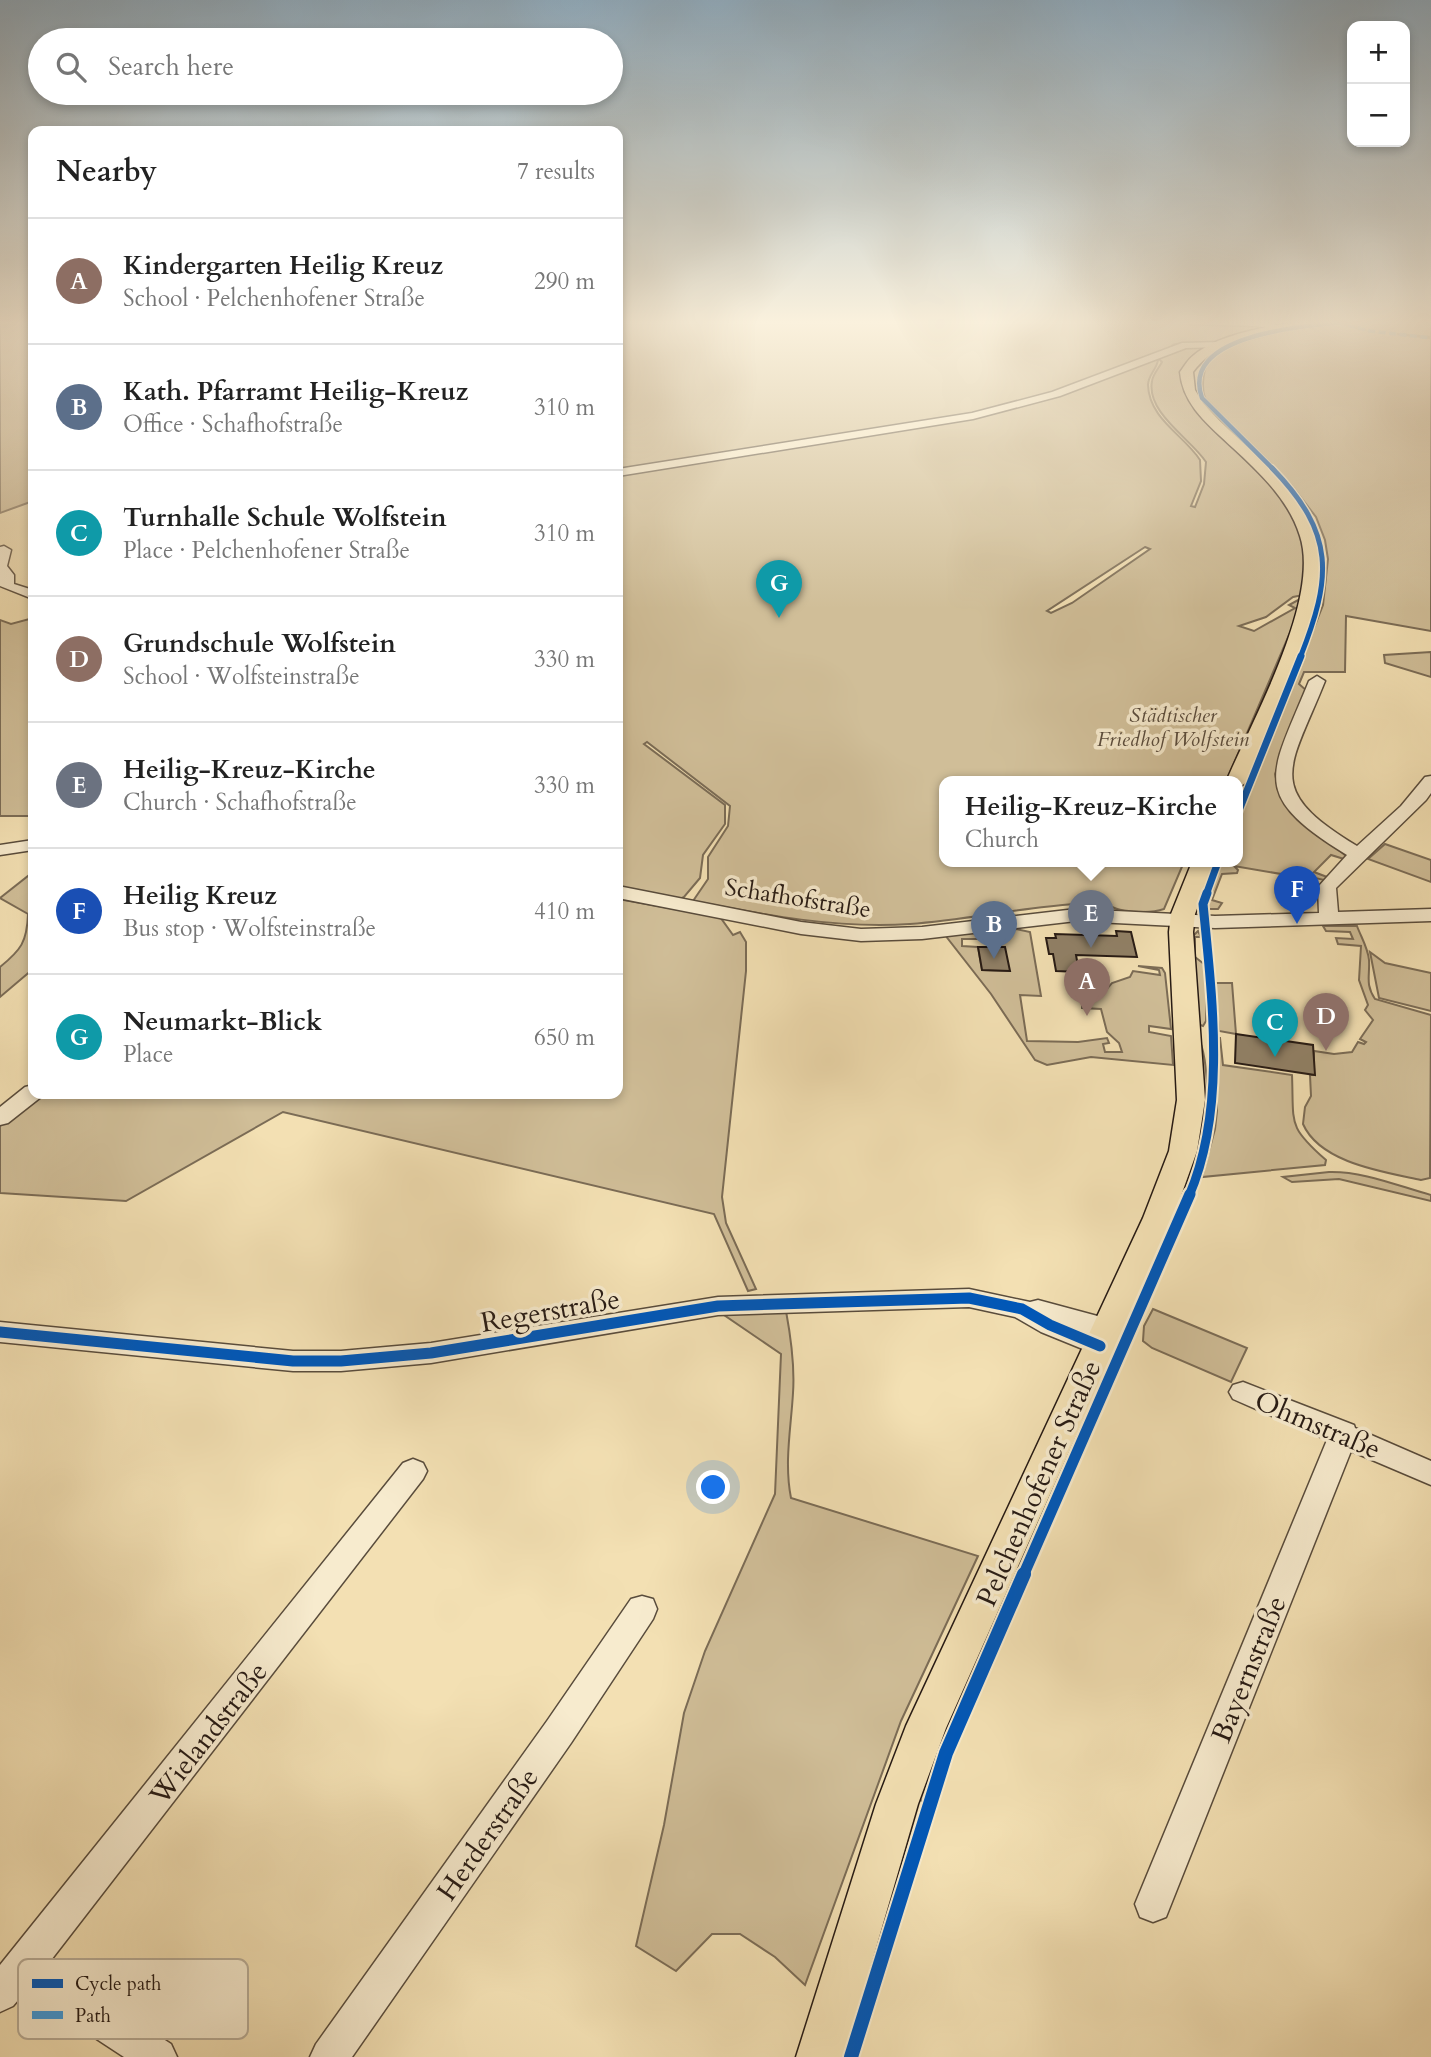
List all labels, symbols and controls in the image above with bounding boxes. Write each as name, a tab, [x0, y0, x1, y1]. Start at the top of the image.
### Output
map controls	[1347, 21, 1410, 147]
button: +	[1347, 21, 1410, 84]
search box	[28, 28, 623, 105]
icon: search	[52, 48, 90, 86]
text: Search here	[108, 49, 234, 84]
button: −	[1347, 84, 1410, 147]
text: Nearby	[56, 151, 157, 192]
text: 7 results	[517, 156, 595, 187]
text: Kindergarten Heilig Kreuz	[123, 248, 443, 283]
text: A	[70, 266, 88, 297]
text: 290 m	[534, 266, 595, 297]
text: School · Pelchenhofener Straße	[123, 283, 425, 314]
text: Kath. Pfarramt Heilig-Kreuz	[123, 374, 468, 409]
text: B	[71, 392, 87, 423]
text: 310 m	[534, 392, 595, 423]
text: Office · Schafhofstraße	[123, 409, 343, 440]
text: Turnhalle Schule Wolfstein	[123, 500, 447, 535]
text: C	[70, 518, 88, 549]
text: 310 m	[534, 518, 595, 549]
text: Place · Pelchenhofener Straße	[123, 535, 410, 566]
pin: G	[756, 560, 802, 618]
text: Grundschule Wolfstein	[123, 626, 396, 661]
text: D	[69, 644, 89, 675]
text: 330 m	[534, 644, 595, 675]
text: School · Wolfsteinstraße	[123, 661, 360, 692]
park label: Städtischer Friedhof Wolfstein	[1097, 701, 1250, 754]
text: Heilig-Kreuz-Kirche	[123, 752, 376, 787]
text: E	[72, 770, 86, 801]
text: 330 m	[534, 770, 595, 801]
popup	[939, 776, 1243, 867]
text: Church · Schafhofstraße	[123, 787, 357, 818]
text: Heilig-Kreuz-Kirche	[965, 789, 1217, 824]
text: Church	[965, 824, 1039, 855]
pin: F	[1274, 866, 1320, 924]
street label: Schafhofstraße	[723, 871, 873, 926]
text: Heilig Kreuz	[123, 878, 277, 913]
pin: E	[1068, 890, 1114, 948]
text: F	[72, 896, 86, 927]
text: 410 m	[534, 896, 595, 927]
pin: B	[971, 901, 1017, 959]
text: Bus stop · Wolfsteinstraße	[123, 913, 376, 944]
pin: A	[1064, 958, 1110, 1016]
pin: D	[1303, 993, 1349, 1051]
pin: C	[1252, 999, 1298, 1057]
text: Neumarkt-Blick	[123, 1004, 322, 1039]
text: G	[70, 1022, 88, 1053]
text: 650 m	[534, 1022, 595, 1053]
text: Place	[123, 1039, 173, 1070]
street label: Regerstraße	[478, 1280, 623, 1342]
street label: Pelchenhofener Straße	[967, 1354, 1110, 1613]
street label: Ohmstraße	[1249, 1381, 1386, 1468]
your location	[696, 1470, 730, 1504]
street label: Bayernstraße	[1202, 1591, 1296, 1748]
street label: Wielandstraße	[140, 1654, 277, 1814]
street label: Herderstraße	[428, 1761, 548, 1909]
legend	[18, 1959, 248, 2039]
text: Cycle path	[75, 1971, 162, 1997]
text: Path	[75, 2003, 111, 2029]

